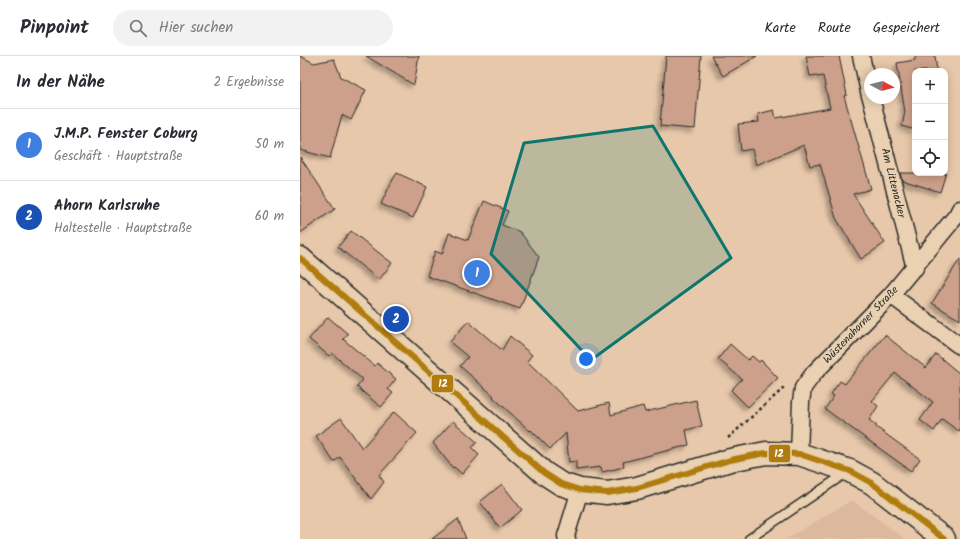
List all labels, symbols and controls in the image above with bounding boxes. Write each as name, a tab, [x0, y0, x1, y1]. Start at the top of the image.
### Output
search box	[113, 10, 393, 46]
text: Pinpoint	[20, 13, 89, 43]
text: Hier suchen	[159, 16, 233, 40]
icon: search	[127, 17, 149, 39]
text: Karte	[765, 17, 796, 39]
text: Route	[818, 17, 851, 39]
text: Gespeichert	[873, 17, 940, 39]
north arrow	[864, 68, 900, 104]
map controls	[912, 68, 948, 176]
button: +	[912, 68, 948, 104]
text: In der Nähe	[16, 69, 105, 96]
text: 2 Ergebnisse	[214, 72, 284, 93]
button: −	[912, 104, 948, 140]
text: J.M.P. Fenster Coburg	[54, 122, 198, 146]
text: 1	[27, 134, 31, 155]
text: 50 m	[255, 134, 284, 155]
button: locate	[912, 140, 948, 176]
text: Geschäft · Hauptstraße	[54, 146, 182, 167]
street label: Am Littenacker	[876, 146, 911, 221]
text: Ahorn Karlsruhe	[54, 194, 160, 218]
text: 2	[25, 206, 33, 227]
text: 60 m	[255, 206, 284, 227]
text: Haltestelle · Hauptstraße	[54, 218, 192, 239]
pin: 1	[464, 258, 490, 288]
street label: Wüstenahorner Straße	[819, 282, 903, 368]
pin: 2	[383, 304, 409, 334]
your location	[576, 349, 596, 369]
line badge: 12	[431, 374, 454, 393]
text: 12	[438, 375, 448, 393]
line badge: 12	[768, 444, 791, 463]
text: 12	[774, 445, 784, 463]

